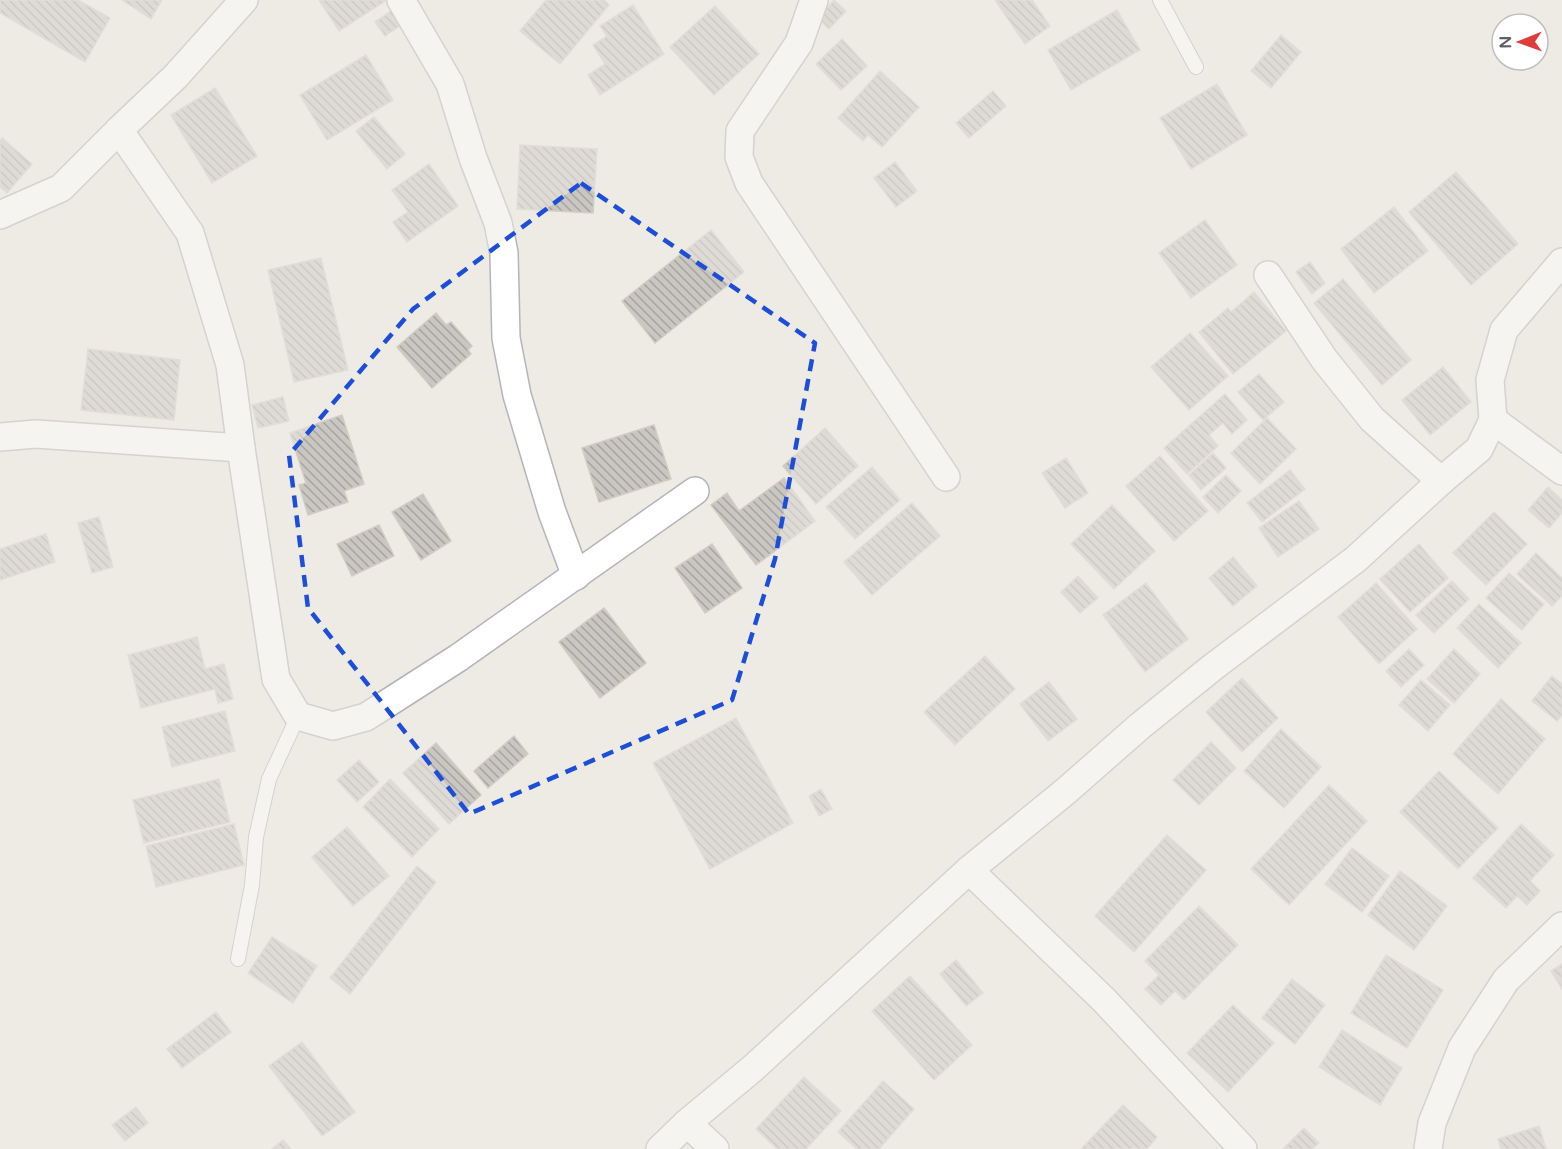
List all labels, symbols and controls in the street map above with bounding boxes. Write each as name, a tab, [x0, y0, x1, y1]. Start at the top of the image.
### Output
north arrow	[1490, 12, 1550, 72]
text: N	[1496, 36, 1516, 49]

